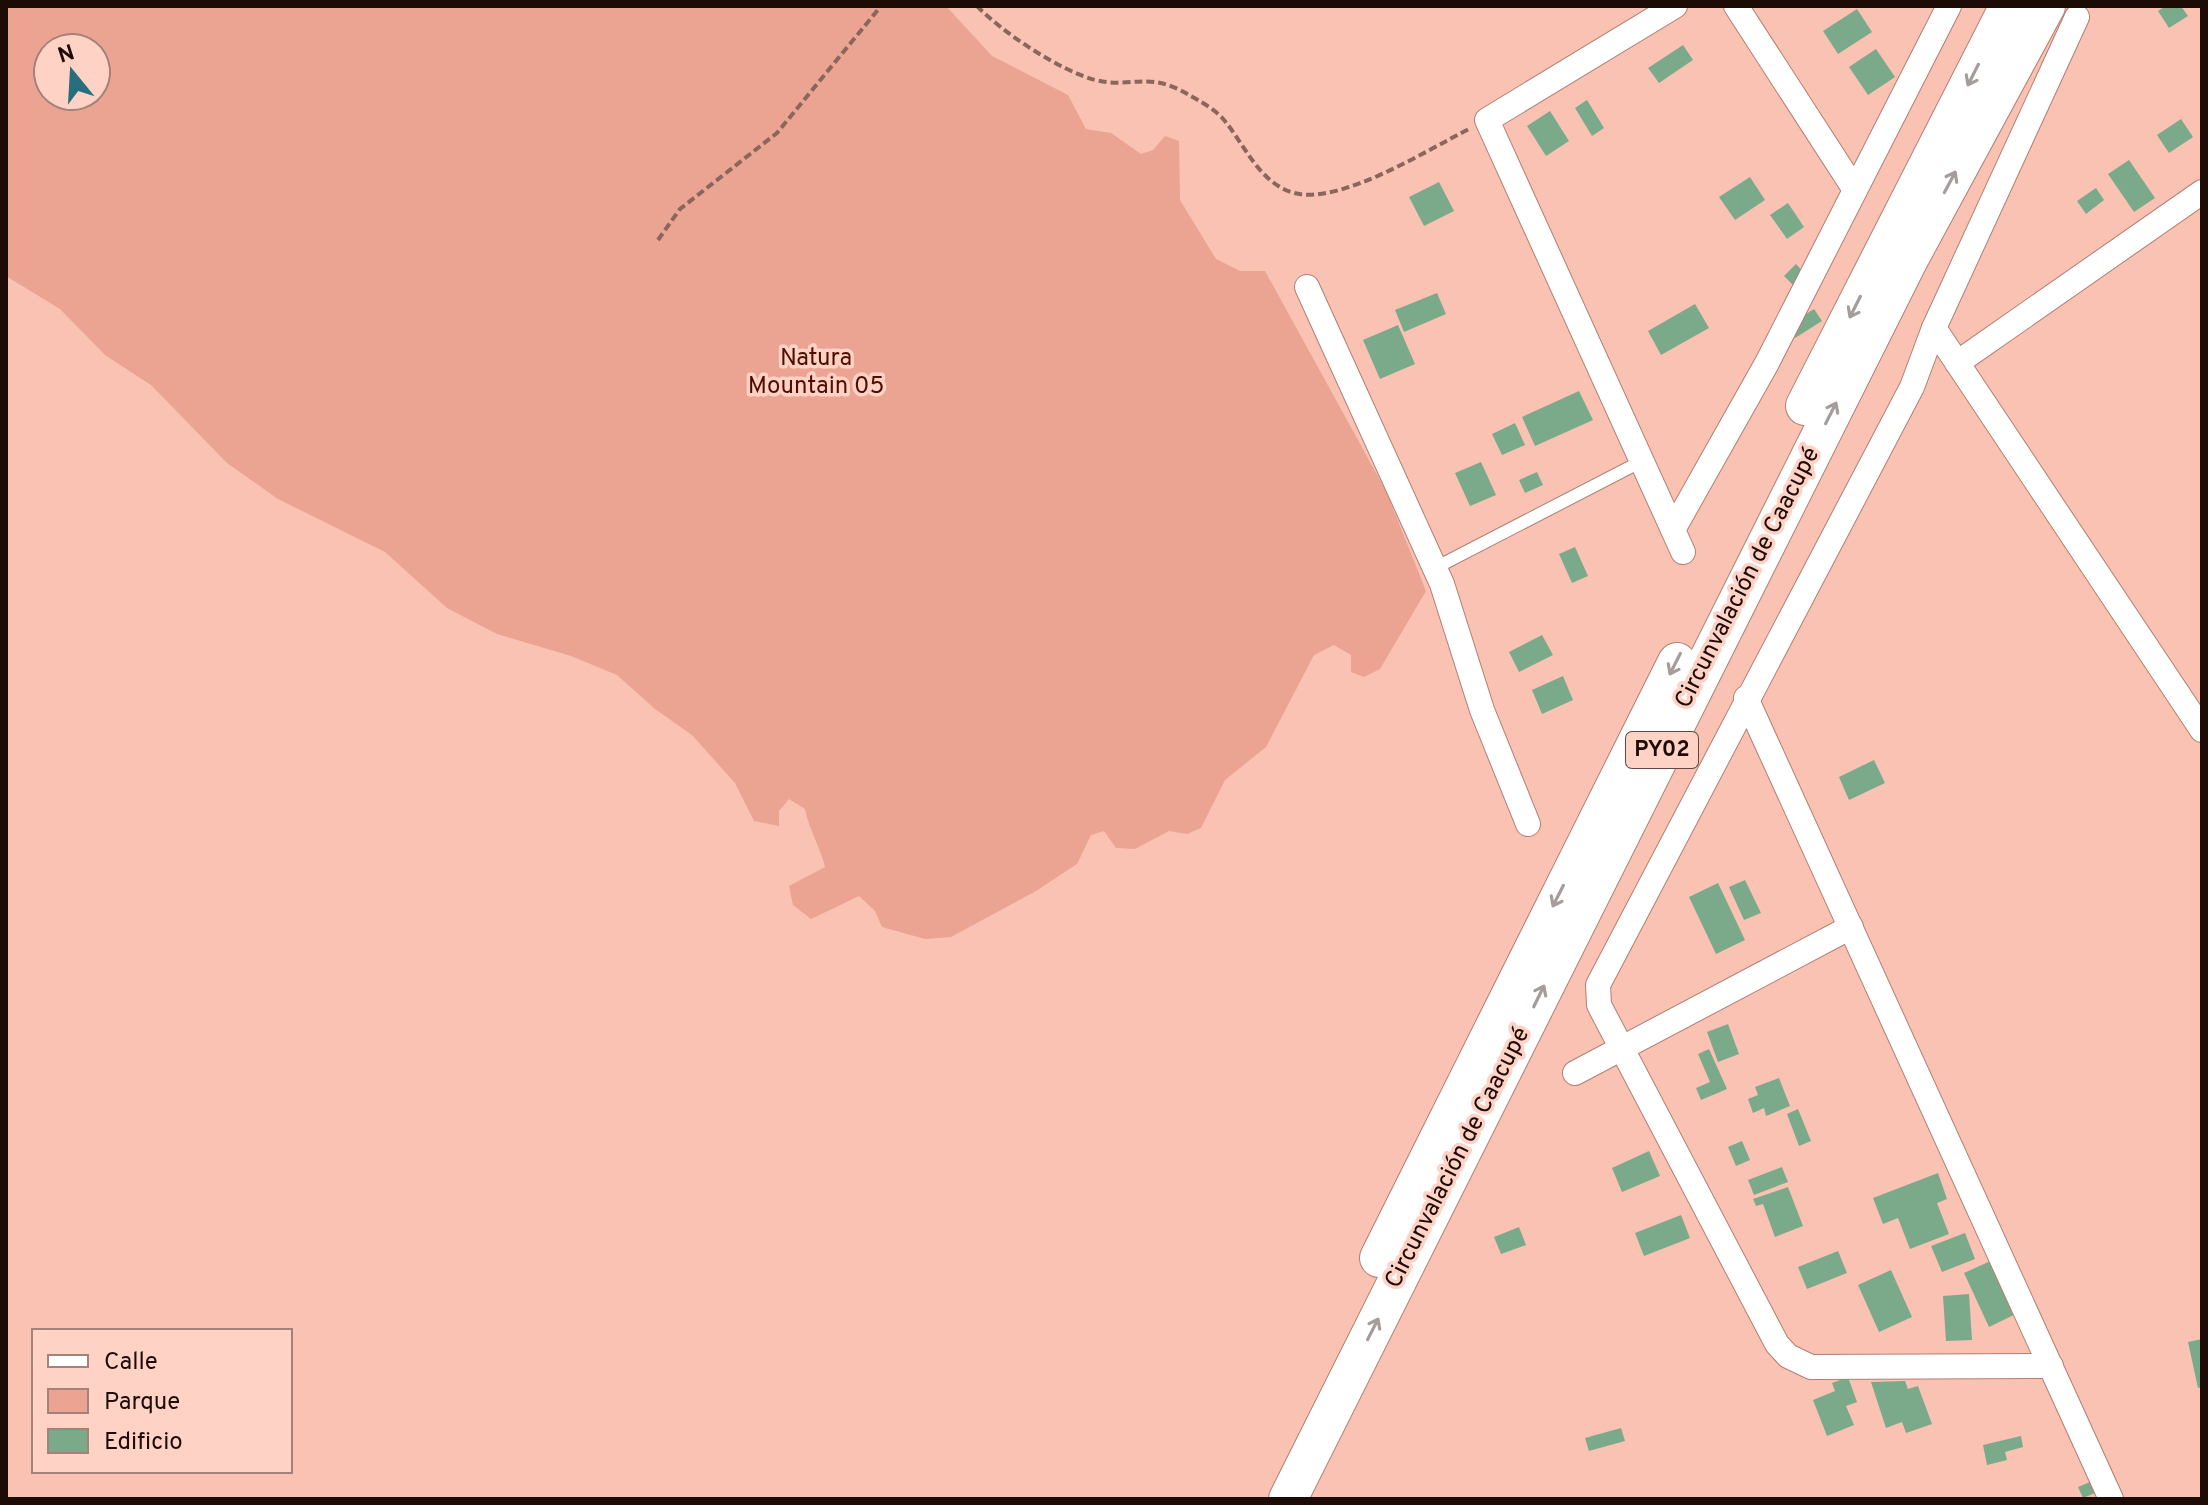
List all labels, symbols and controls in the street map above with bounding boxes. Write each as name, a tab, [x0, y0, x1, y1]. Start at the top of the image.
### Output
north arrow	[32, 32, 112, 112]
text: N	[55, 40, 78, 71]
one-way arrow	[1965, 63, 1980, 87]
one-way arrow	[1943, 171, 1959, 195]
one-way arrow	[1846, 294, 1862, 318]
park label: Natura Mountain 05	[748, 344, 884, 402]
one-way arrow	[1824, 402, 1839, 426]
street label: Circunvalación de Caacupé	[1669, 442, 1827, 714]
one-way arrow	[1667, 652, 1683, 676]
road number: PY02	[1626, 732, 1698, 768]
one-way arrow	[1549, 884, 1565, 908]
one-way arrow	[1532, 985, 1547, 1009]
street label: Circunvalación de Caacupé	[1379, 1022, 1537, 1294]
one-way arrow	[1366, 1318, 1381, 1342]
legend	[32, 1329, 292, 1473]
text: Calle	[104, 1348, 158, 1378]
text: Parque	[104, 1388, 180, 1418]
text: Edificio	[104, 1428, 183, 1458]

